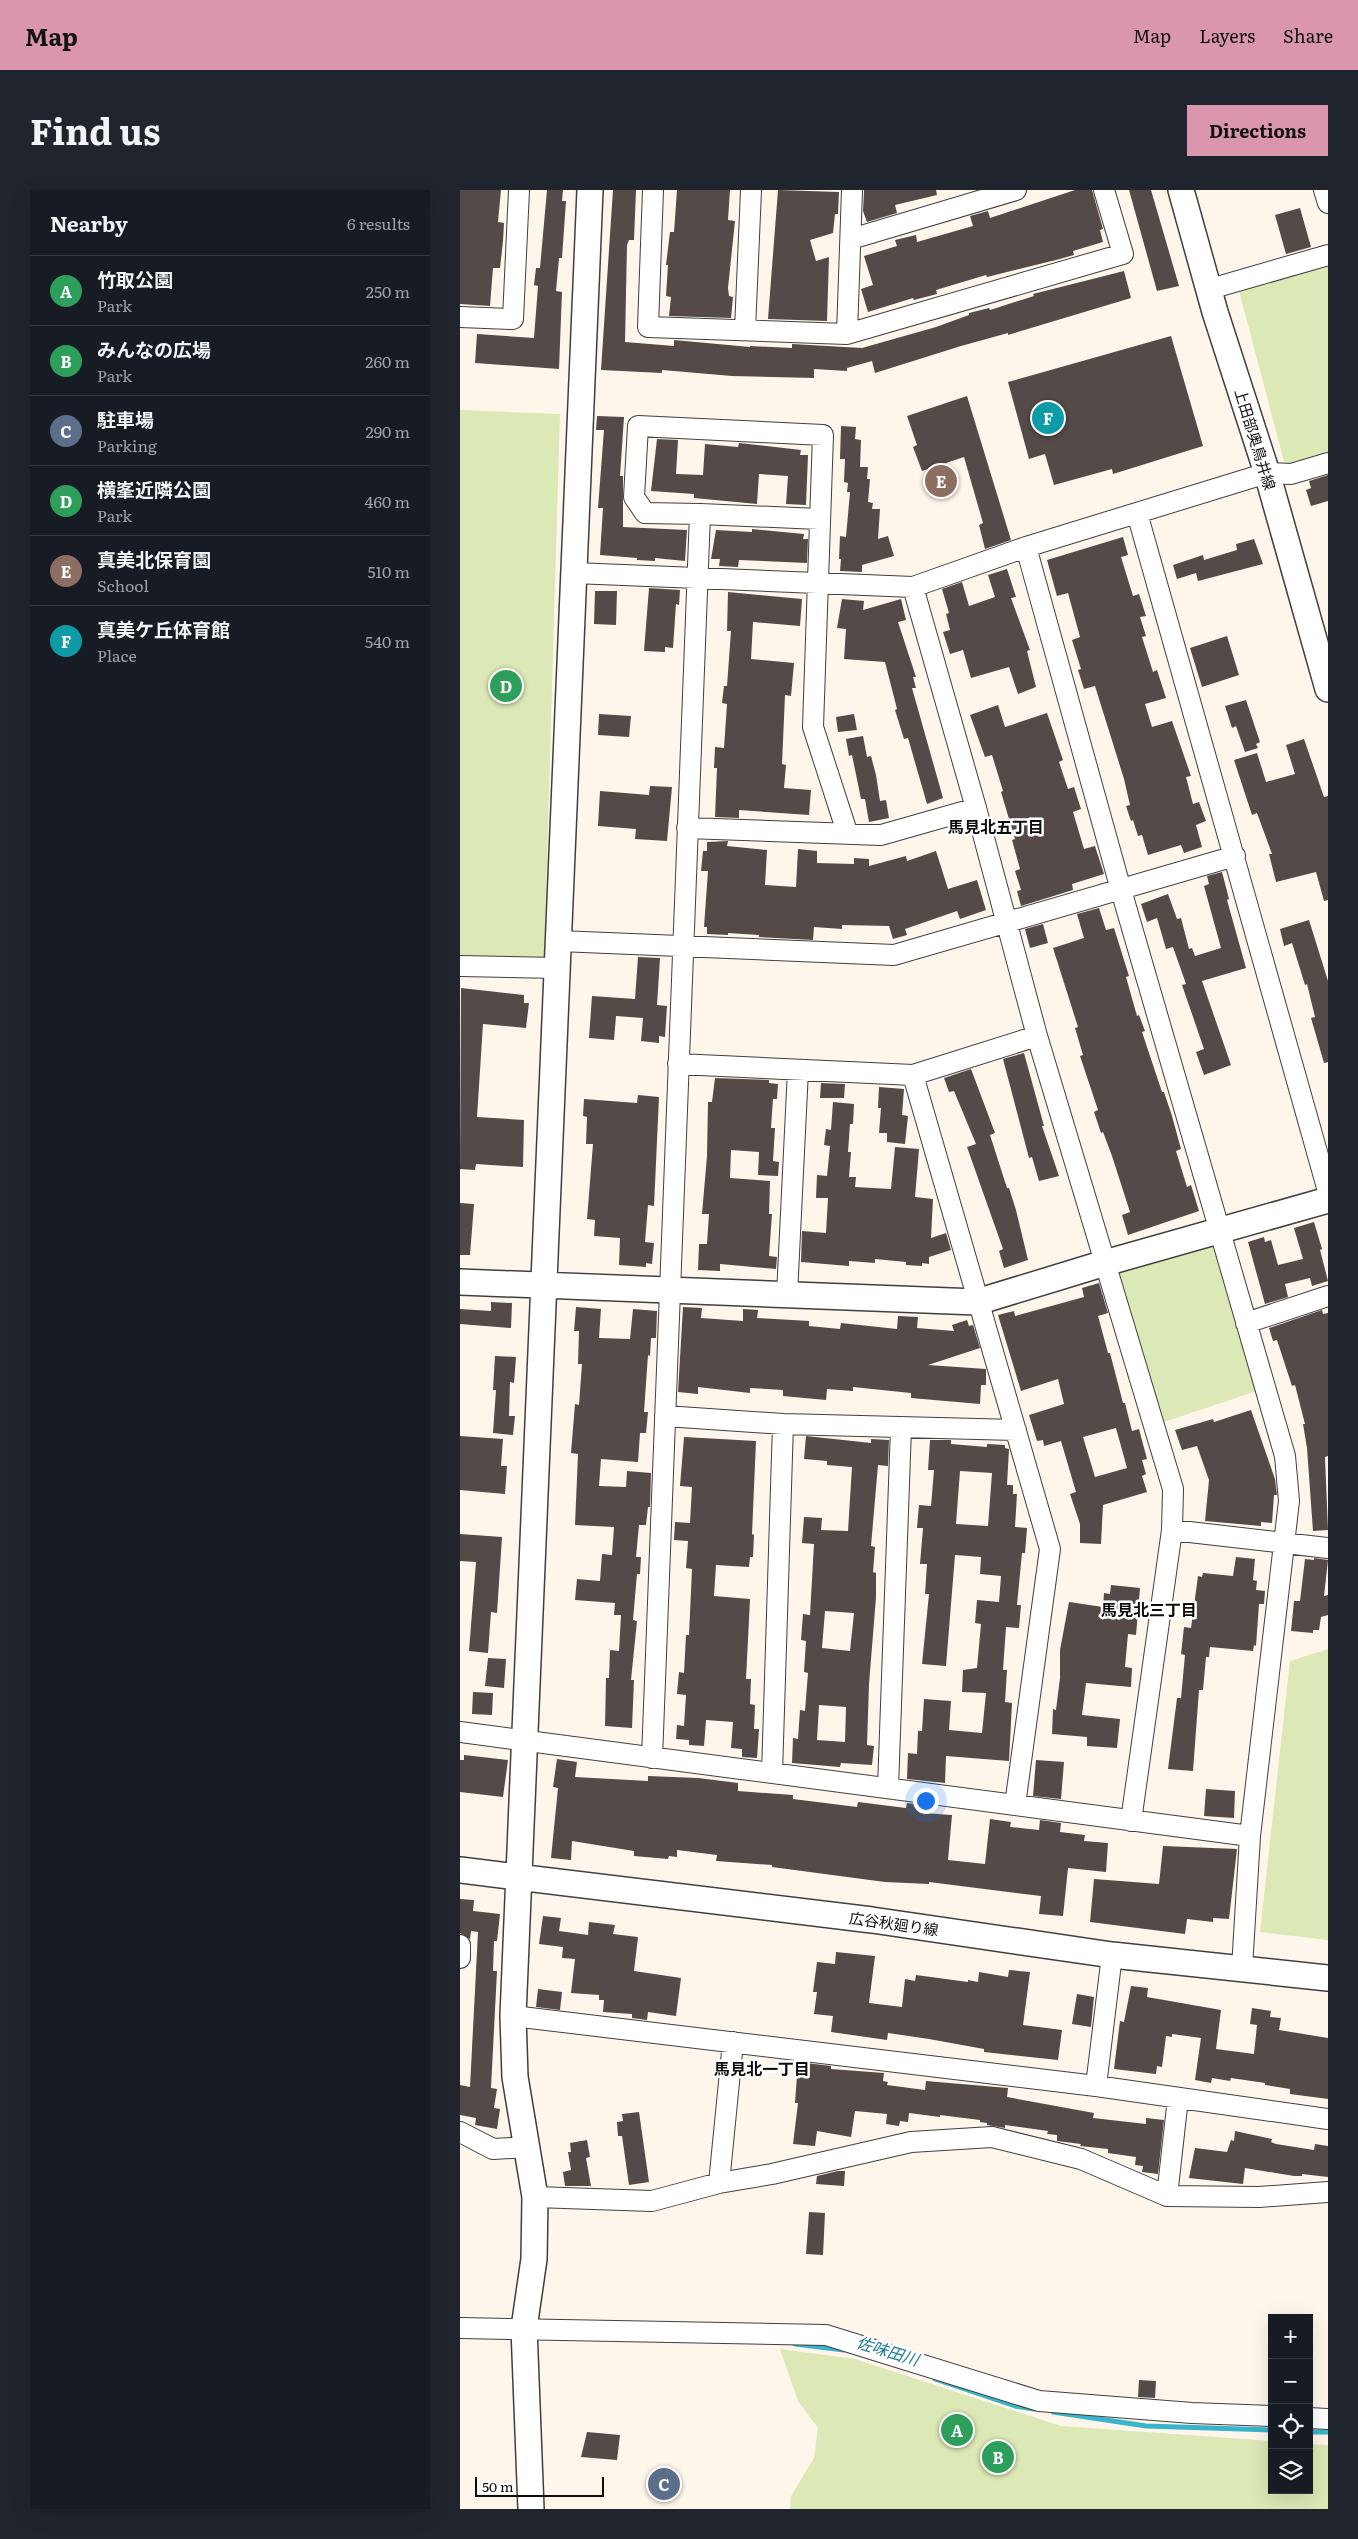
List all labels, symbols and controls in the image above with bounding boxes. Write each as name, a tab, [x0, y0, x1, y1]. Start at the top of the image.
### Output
text: Map	[25, 18, 78, 53]
text: Map	[1133, 22, 1171, 49]
text: Layers	[1199, 22, 1255, 49]
text: Share	[1283, 22, 1333, 49]
text: Find us	[30, 104, 160, 156]
button: Directions	[1187, 105, 1328, 156]
text: Nearby	[50, 207, 128, 238]
text: 6 results	[347, 211, 410, 235]
text: 竹取公園	[97, 265, 173, 293]
text: A	[60, 279, 72, 303]
text: 250 m	[366, 279, 410, 303]
text: Park	[97, 293, 132, 317]
text: みんなの広場	[97, 335, 211, 363]
text: B	[60, 349, 72, 373]
text: 260 m	[365, 349, 410, 373]
text: Park	[97, 363, 132, 387]
street label: 上田部奥鳥井線	[1230, 385, 1282, 493]
pin: F	[1032, 399, 1064, 437]
text: 駐車場	[97, 405, 154, 433]
text: C	[60, 419, 72, 443]
text: 290 m	[366, 419, 410, 443]
text: Parking	[97, 433, 157, 457]
pin: E	[925, 462, 957, 500]
text: 横峯近隣公園	[97, 475, 211, 503]
text: D	[60, 489, 72, 513]
text: 460 m	[365, 489, 410, 513]
text: Park	[97, 503, 132, 527]
text: 真美北保育園	[97, 545, 211, 573]
text: E	[61, 559, 71, 583]
text: 510 m	[367, 559, 410, 583]
text: School	[97, 573, 149, 597]
text: 真美ケ丘体育館	[97, 615, 230, 643]
text: F	[61, 629, 71, 653]
text: 540 m	[365, 629, 410, 653]
text: Place	[97, 643, 137, 667]
pin: D	[490, 667, 522, 705]
district label: 馬見北五丁目	[948, 814, 1044, 838]
district label: 馬見北三丁目	[1101, 1597, 1197, 1621]
your location	[913, 1788, 939, 1814]
street label: 広谷秋廻り線	[848, 1905, 940, 1941]
district label: 馬見北一丁目	[714, 2056, 810, 2080]
map controls	[1268, 2314, 1313, 2494]
button: +	[1268, 2314, 1313, 2359]
water label: 佐味田川	[854, 2329, 924, 2371]
button: −	[1268, 2359, 1313, 2404]
button: locate	[1268, 2404, 1313, 2449]
pin: A	[941, 2411, 973, 2449]
pin: B	[982, 2438, 1014, 2476]
button: layers	[1268, 2449, 1313, 2494]
pin: C	[648, 2465, 680, 2503]
scale bar	[475, 2474, 604, 2497]
text: 50 m	[482, 2476, 514, 2496]

